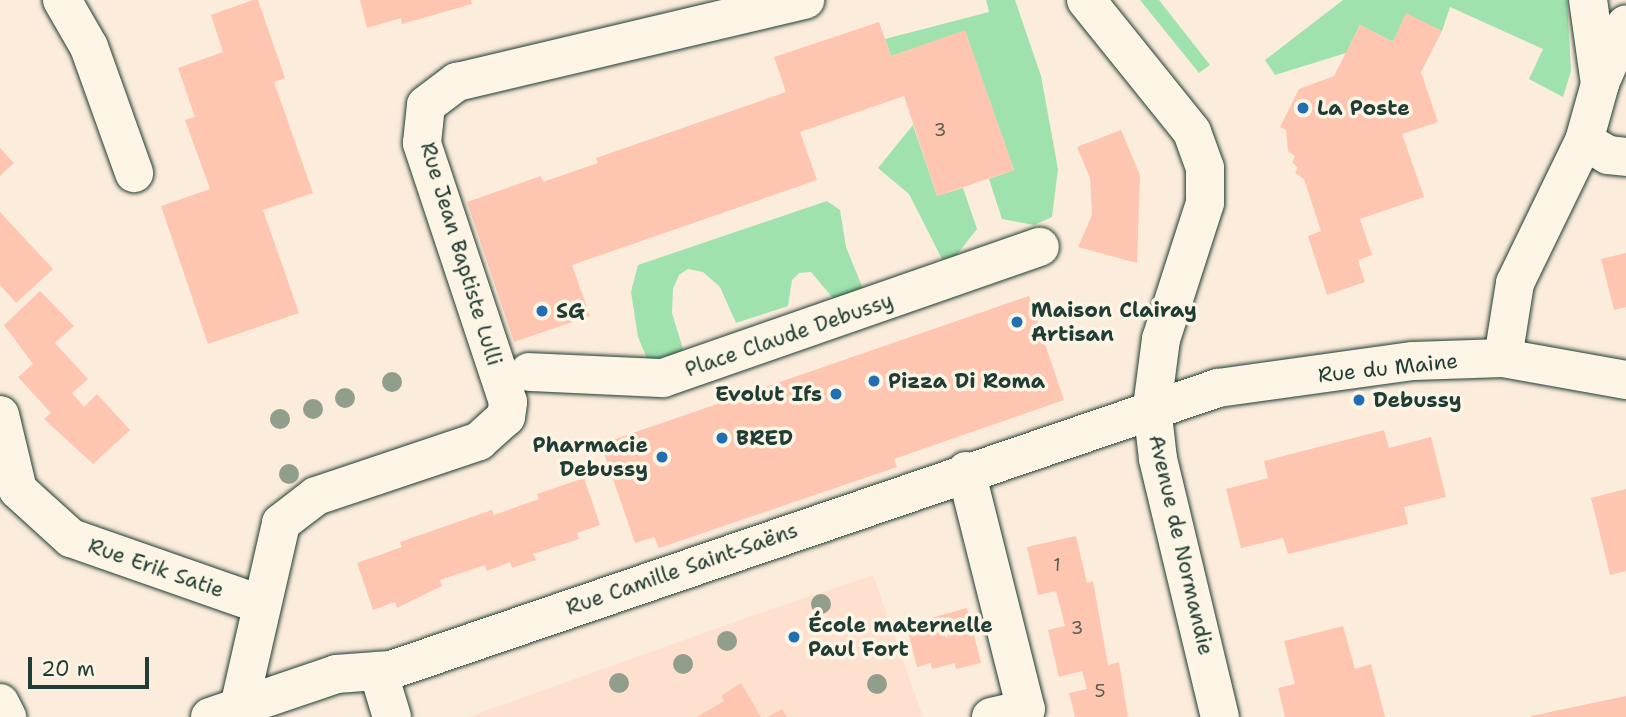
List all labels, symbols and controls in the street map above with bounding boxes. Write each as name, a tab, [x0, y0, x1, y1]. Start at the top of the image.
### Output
place label: La Poste	[1317, 95, 1410, 121]
marker: La Poste	[1295, 100, 1311, 116]
house number: 3	[934, 119, 946, 141]
street label: Rue Jean Baptiste Lulli	[415, 139, 507, 369]
street label: Place Claude Debussy	[682, 288, 896, 382]
place label: Maison Clairay Artisan	[1031, 297, 1197, 347]
place label: SG	[556, 298, 585, 324]
marker: SG	[534, 303, 550, 319]
marker: Maison Clairay Artisan	[1009, 314, 1025, 330]
street label: Rue du Maine	[1317, 348, 1459, 388]
place label: Pizza Di Roma	[888, 368, 1045, 394]
marker: Pizza Di Roma	[866, 373, 882, 389]
place label: Evolut Ifs	[715, 381, 822, 407]
marker: Evolut Ifs	[828, 386, 844, 402]
place label: Debussy	[1373, 387, 1461, 413]
marker: Debussy	[1351, 392, 1367, 408]
place label: BRED	[736, 425, 793, 451]
marker: BRED	[714, 430, 730, 446]
place label: Pharmacie Debussy	[533, 432, 648, 482]
street label: Avenue de Normandie	[1143, 432, 1219, 658]
marker: Pharmacie Debussy	[654, 449, 670, 465]
street label: Rue Camille Saint-Saëns	[563, 517, 801, 621]
street label: Rue Erik Satie	[85, 533, 227, 603]
house number: 1	[1053, 554, 1061, 576]
place label: École maternelle Paul Fort	[808, 612, 993, 662]
house number: 3	[1071, 617, 1083, 639]
marker: École maternelle Paul Fort	[786, 629, 802, 645]
scale bar	[32, 644, 152, 688]
text: 20 m	[41, 655, 95, 683]
house number: 5	[1094, 680, 1106, 702]

